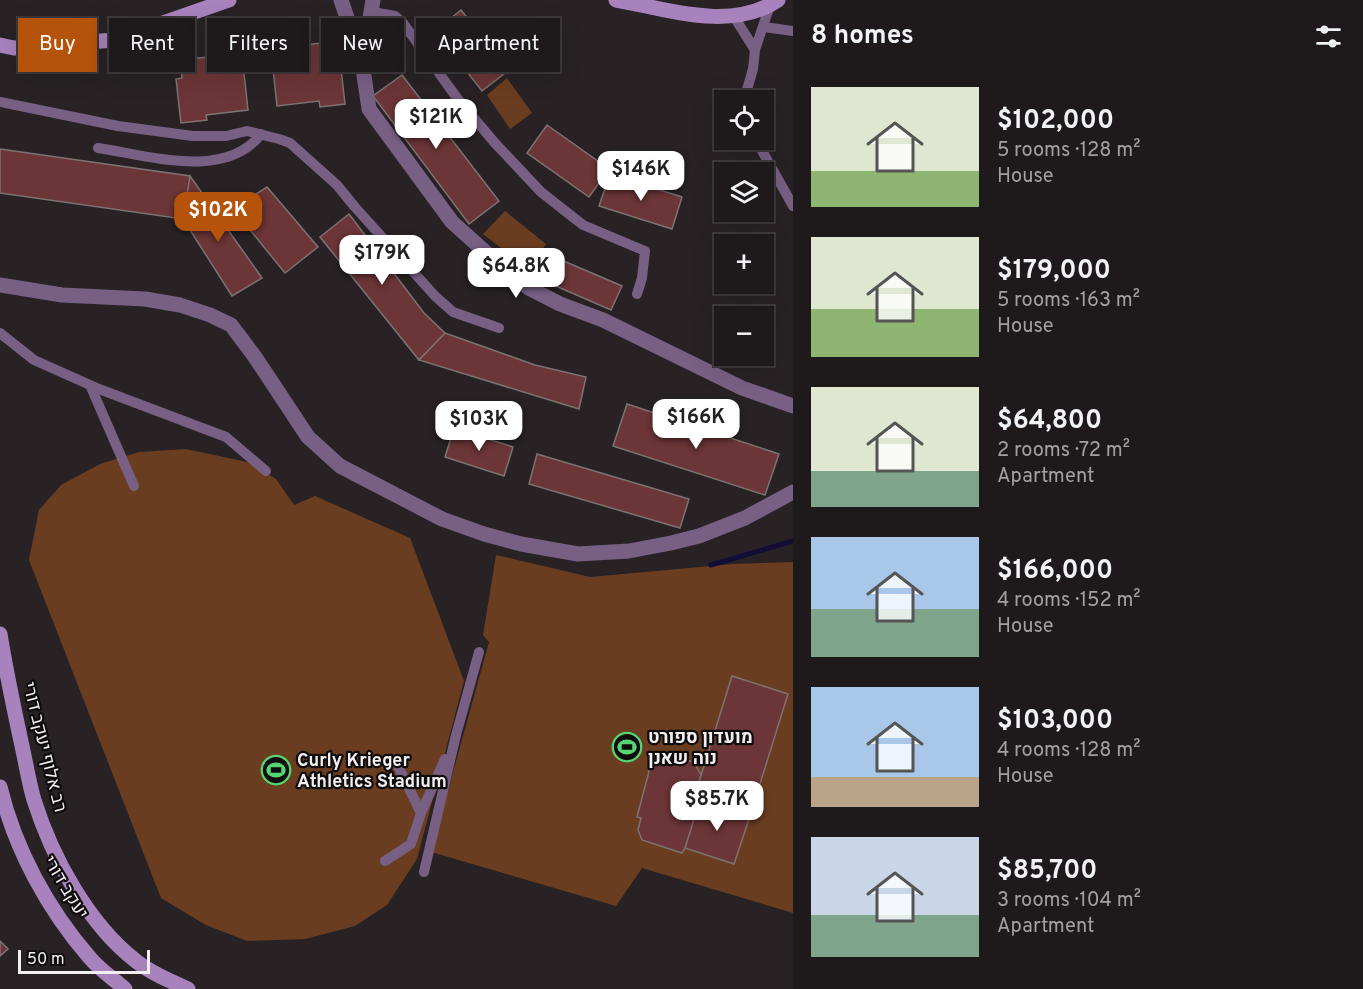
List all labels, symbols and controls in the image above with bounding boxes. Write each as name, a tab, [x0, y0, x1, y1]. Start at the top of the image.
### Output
chip: Buy	[18, 18, 97, 72]
chip: Rent	[109, 18, 195, 72]
chip: Filters	[207, 18, 309, 72]
chip: New	[321, 18, 404, 72]
chip: Apartment	[416, 18, 560, 72]
text: 8 homes	[811, 20, 914, 53]
icon: filters	[1312, 20, 1345, 53]
map controls	[714, 90, 774, 366]
button: locate	[714, 90, 774, 150]
pin: $121K	[394, 99, 478, 150]
text: $121K	[409, 105, 463, 131]
text: $102,000	[997, 105, 1114, 138]
icon: home	[859, 111, 931, 183]
text: 5 rooms · 128 m²	[997, 138, 1140, 164]
pin: $146K	[599, 151, 683, 202]
text: $146K	[611, 157, 671, 183]
button: layers	[714, 162, 774, 222]
text: House	[997, 164, 1053, 190]
pin: $102K	[176, 192, 260, 243]
text: $102K	[188, 198, 248, 224]
button: +	[714, 234, 774, 294]
pin: $179K	[340, 235, 424, 286]
text: $179K	[353, 241, 411, 267]
pin: $64.8K	[467, 248, 565, 299]
text: $64.8K	[482, 254, 550, 280]
text: $179,000	[997, 255, 1111, 288]
icon: home	[859, 261, 931, 333]
text: 5 rooms · 163 m²	[997, 288, 1140, 314]
button: −	[714, 306, 774, 366]
text: House	[997, 314, 1053, 340]
pin: $166K	[654, 399, 738, 450]
pin: $103K	[437, 401, 521, 452]
text: $166K	[667, 405, 725, 431]
text: $64,800	[997, 405, 1102, 438]
text: $103K	[449, 407, 509, 433]
icon: home	[859, 411, 931, 483]
text: 2 rooms · 72 m²	[997, 438, 1130, 464]
text: Apartment	[997, 464, 1095, 490]
text: $166,000	[997, 555, 1113, 588]
icon: home	[859, 561, 931, 633]
text: 4 rooms · 152 m²	[997, 588, 1141, 614]
text: House	[997, 614, 1053, 640]
street label: רב אלוף יעקב דורי	[16, 680, 71, 815]
text: $103,000	[997, 705, 1113, 738]
icon: home	[859, 711, 931, 783]
place label: מועדון ספורט נוה שאנן	[648, 727, 753, 771]
sports icon: מועדון ספורט נוה שאנן	[611, 731, 643, 763]
text: 4 rooms · 128 m²	[997, 738, 1140, 764]
place label: Curly Krieger Athletics Stadium	[297, 750, 447, 794]
sports icon: Curly Krieger Athletics Stadium	[260, 754, 292, 786]
text: House	[997, 764, 1053, 790]
pin: $85.7K	[668, 781, 766, 832]
text: $85.7K	[685, 787, 749, 813]
street label: יעקב דורי	[37, 852, 93, 924]
text: $85,700	[997, 855, 1097, 888]
icon: home	[859, 861, 931, 933]
text: 3 rooms · 104 m²	[997, 888, 1141, 914]
text: Apartment	[997, 914, 1095, 940]
scale bar	[18, 947, 150, 974]
text: 50 m	[27, 950, 65, 970]

